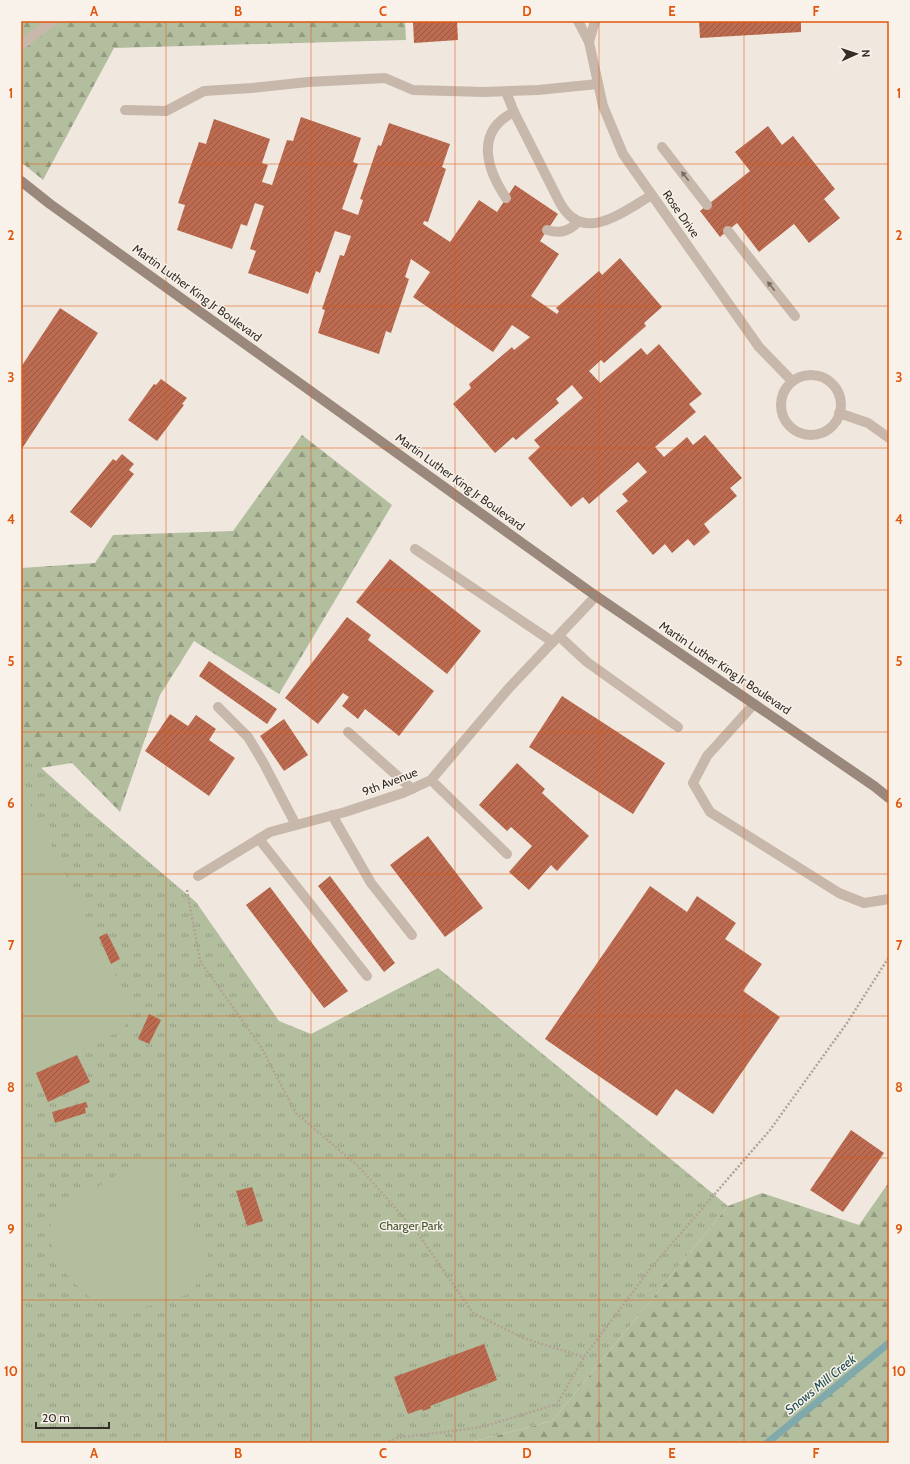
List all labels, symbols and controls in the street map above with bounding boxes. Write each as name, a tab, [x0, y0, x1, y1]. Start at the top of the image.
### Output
text: A	[90, 3, 99, 19]
text: B	[234, 3, 242, 19]
text: C	[379, 3, 387, 19]
text: D	[522, 3, 532, 19]
text: E	[668, 3, 676, 19]
text: F	[813, 3, 820, 19]
north arrow	[836, 34, 876, 74]
text: N	[859, 49, 873, 58]
text: 1	[9, 85, 13, 101]
text: 1	[897, 85, 901, 101]
one-way arrow	[680, 171, 689, 182]
street label: Rose Drive	[660, 187, 703, 240]
text: 2	[8, 227, 15, 243]
text: 2	[896, 227, 903, 243]
street label: Martin Luther King Jr Boulevard	[130, 241, 265, 344]
one-way arrow	[767, 280, 775, 291]
text: 3	[7, 369, 15, 385]
text: 3	[895, 369, 903, 385]
street label: Martin Luther King Jr Boulevard	[393, 430, 528, 533]
text: 4	[7, 511, 15, 527]
text: 4	[895, 511, 903, 527]
street label: Martin Luther King Jr Boulevard	[656, 618, 794, 717]
text: 5	[8, 653, 15, 669]
text: 5	[896, 653, 903, 669]
street label: 9th Avenue	[360, 764, 420, 799]
text: 6	[7, 795, 15, 811]
text: 6	[895, 795, 903, 811]
text: 7	[8, 937, 15, 953]
text: 7	[896, 937, 903, 953]
text: 8	[7, 1079, 15, 1095]
text: 8	[895, 1079, 903, 1095]
park label: Charger Park	[379, 1218, 443, 1233]
text: 9	[7, 1221, 15, 1237]
text: 9	[895, 1221, 903, 1237]
water label: Snows Mill Creek	[781, 1350, 859, 1417]
text: 10	[4, 1363, 18, 1379]
text: 10	[892, 1363, 906, 1379]
scale bar	[36, 1404, 109, 1430]
text: 20 m	[42, 1410, 70, 1425]
text: A	[90, 1445, 99, 1461]
text: B	[234, 1445, 242, 1461]
text: C	[379, 1445, 387, 1461]
text: D	[522, 1445, 532, 1461]
text: E	[668, 1445, 676, 1461]
text: F	[813, 1445, 820, 1461]

